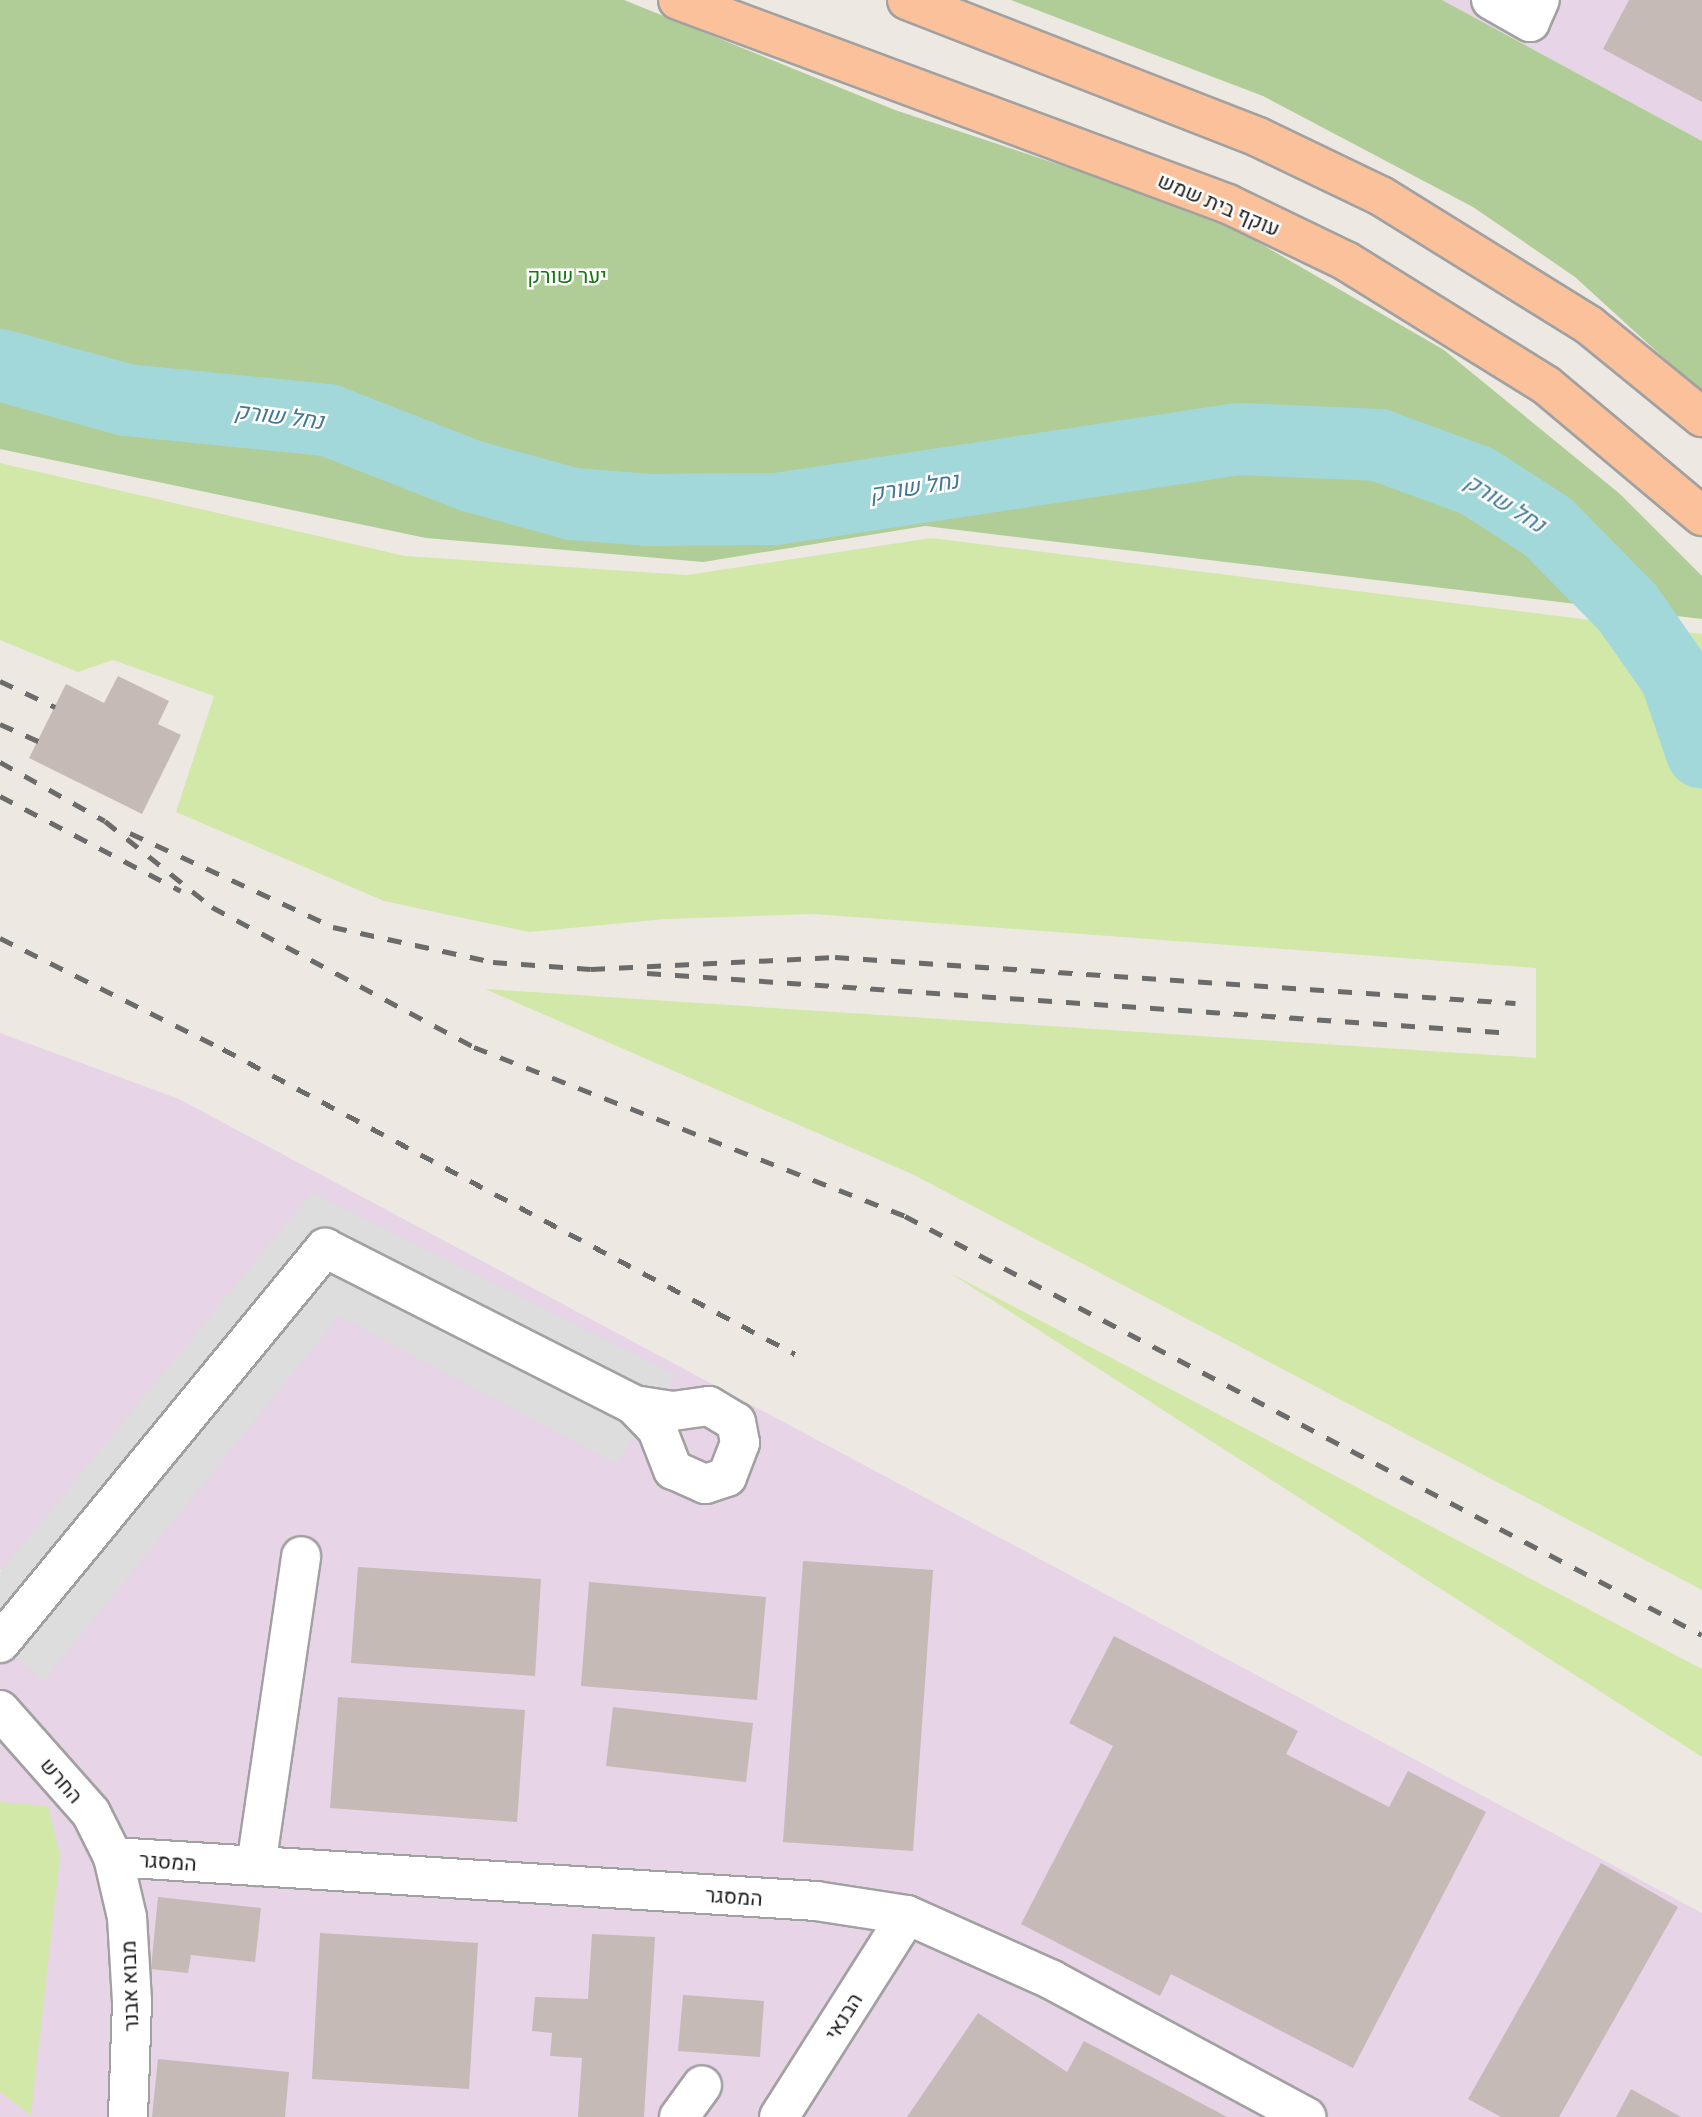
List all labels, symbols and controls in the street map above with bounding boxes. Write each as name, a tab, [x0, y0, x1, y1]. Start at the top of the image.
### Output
street label: עוקף בית שמש	[1154, 167, 1284, 241]
park label: יער שורק	[527, 262, 607, 288]
water label: נחל שורק	[233, 397, 325, 435]
water label: נחל שורק	[867, 466, 961, 508]
water label: נחל שורק	[1460, 468, 1550, 538]
street label: החרש	[35, 1752, 89, 1808]
street label: המסגר	[138, 1846, 198, 1876]
street label: המסגר	[704, 1881, 764, 1911]
street label: מבוא אבנר	[115, 1940, 143, 2032]
street label: הבנאי	[819, 1988, 867, 2044]

